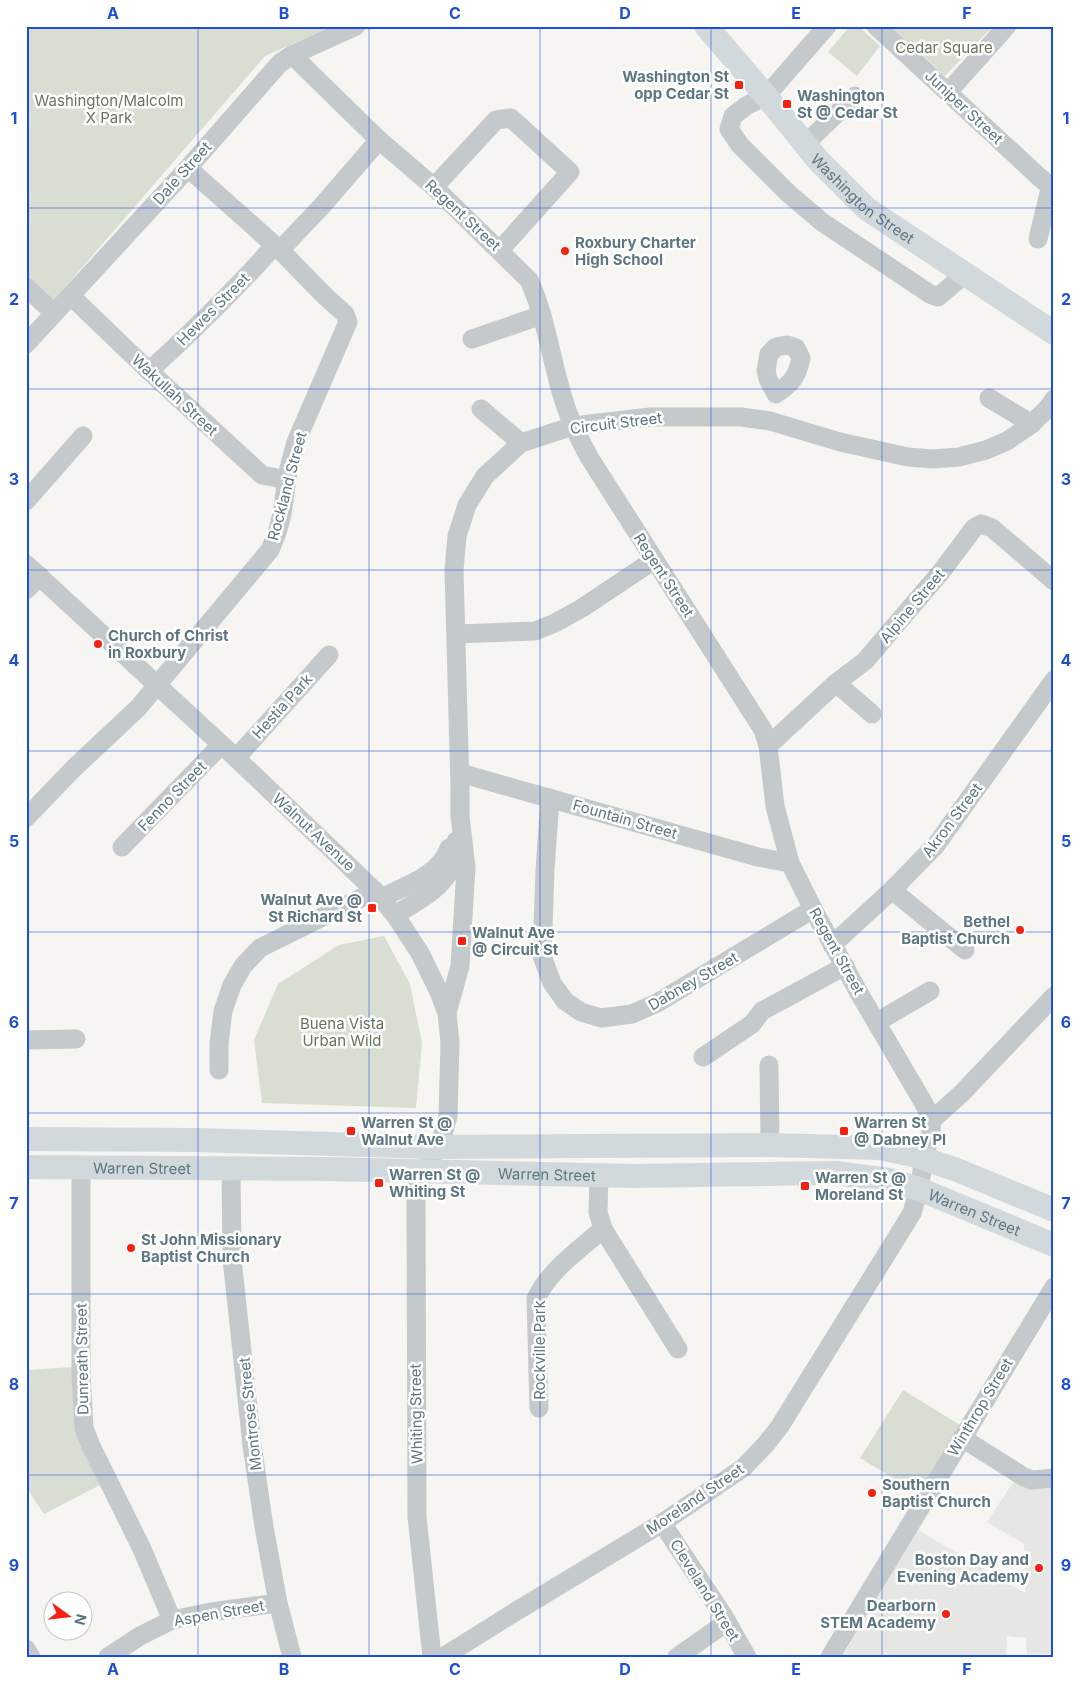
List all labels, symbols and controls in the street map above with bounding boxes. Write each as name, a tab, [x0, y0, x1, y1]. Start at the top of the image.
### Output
text: A	[107, 3, 119, 23]
text: B	[279, 3, 289, 23]
text: C	[449, 3, 461, 23]
text: D	[619, 3, 631, 23]
text: E	[791, 3, 801, 23]
text: F	[962, 3, 972, 23]
park label: Cedar Square	[895, 38, 993, 57]
street label: Juniper Street	[921, 66, 1007, 148]
place label: Washington St opp Cedar St	[622, 67, 730, 103]
marker: Washington St opp Cedar St	[733, 79, 745, 91]
place label: Washington St @ Cedar St	[797, 86, 898, 122]
park label: Washington/Malcolm X Park	[35, 91, 183, 127]
marker: Washington St @ Cedar St	[781, 98, 793, 110]
text: 1	[11, 108, 17, 128]
text: 1	[1063, 108, 1069, 128]
street label: Dale Street	[149, 138, 215, 208]
street label: Washington Street	[807, 149, 918, 247]
street label: Regent Street	[421, 175, 505, 255]
place label: Roxbury Charter High School	[575, 233, 696, 269]
marker: Roxbury Charter High School	[559, 245, 571, 257]
street label: Hewes Street	[173, 269, 253, 349]
text: 2	[9, 289, 19, 309]
text: 2	[1061, 289, 1071, 309]
street label: Wakullah Street	[128, 350, 222, 440]
street label: Circuit Street	[569, 408, 663, 438]
street label: Rockland Street	[263, 429, 311, 542]
text: 3	[9, 469, 19, 489]
text: 3	[1061, 469, 1071, 489]
street label: Regent Street	[630, 529, 698, 621]
street label: Alpine Street	[875, 565, 949, 647]
place label: Church of Christ in Roxbury	[108, 626, 229, 662]
marker: Church of Christ in Roxbury	[92, 638, 104, 650]
text: 4	[9, 650, 20, 670]
text: 4	[1061, 650, 1072, 670]
street label: Hestia Park	[248, 669, 317, 742]
street label: Fenno Street	[134, 757, 210, 835]
street label: Akron Street	[918, 779, 986, 861]
street label: Walnut Avenue	[269, 789, 359, 875]
street label: Fountain Street	[571, 795, 679, 843]
text: 5	[9, 831, 19, 851]
text: 5	[1061, 831, 1071, 851]
place label: Walnut Ave @ St Richard St	[260, 890, 362, 926]
marker: Walnut Ave @ St Richard St	[366, 902, 378, 914]
street label: Regent Street	[805, 904, 869, 998]
place label: Bethel Baptist Church	[901, 912, 1010, 948]
place label: Walnut Ave @ Circuit St	[472, 923, 559, 959]
marker: Bethel Baptist Church	[1014, 924, 1026, 936]
marker: Walnut Ave @ Circuit St	[456, 935, 468, 947]
street label: Dabney Street	[645, 948, 741, 1014]
text: 6	[9, 1012, 19, 1032]
text: 6	[1061, 1012, 1071, 1032]
park label: Buena Vista Urban Wild	[300, 1014, 384, 1050]
place label: Warren St @ Walnut Ave	[361, 1113, 452, 1149]
place label: Warren St @ Dabney Pl	[854, 1113, 946, 1149]
marker: Warren St @ Walnut Ave	[345, 1125, 357, 1137]
marker: Warren St @ Dabney Pl	[838, 1125, 850, 1137]
street label: Warren Street	[93, 1158, 191, 1178]
street label: Warren Street	[498, 1163, 596, 1185]
place label: Warren St @ Whiting St	[389, 1165, 480, 1201]
place label: Warren St @ Moreland St	[815, 1168, 906, 1204]
marker: Warren St @ Whiting St	[373, 1177, 385, 1189]
marker: Warren St @ Moreland St	[799, 1180, 811, 1192]
street label: Warren Street	[926, 1184, 1023, 1240]
text: 7	[9, 1193, 19, 1213]
text: 7	[1061, 1193, 1071, 1213]
place label: St John Missionary Baptist Church	[141, 1230, 282, 1266]
marker: St John Missionary Baptist Church	[125, 1242, 137, 1254]
street label: Rockville Park	[530, 1299, 549, 1400]
street label: Dunreath Street	[72, 1303, 92, 1415]
street label: Winthrop Street	[943, 1354, 1017, 1460]
street label: Montrose Street	[235, 1356, 265, 1472]
street label: Whiting Street	[406, 1364, 426, 1464]
text: 8	[9, 1374, 19, 1394]
text: 8	[1061, 1374, 1071, 1394]
street label: Moreland Street	[643, 1459, 747, 1539]
place label: Southern Baptist Church	[882, 1475, 991, 1511]
marker: Southern Baptist Church	[866, 1487, 878, 1499]
street label: Cleveland Street	[666, 1536, 744, 1645]
place label: Boston Day and Evening Academy	[897, 1550, 1029, 1586]
text: 9	[9, 1555, 19, 1575]
text: 9	[1061, 1555, 1071, 1575]
marker: Boston Day and Evening Academy	[1033, 1562, 1045, 1574]
north arrow	[42, 1590, 92, 1640]
street label: Aspen Street	[172, 1596, 266, 1630]
place label: Dearborn STEM Academy	[820, 1596, 936, 1632]
marker: Dearborn STEM Academy	[940, 1608, 952, 1620]
text: N	[71, 1612, 91, 1627]
text: A	[107, 1659, 119, 1679]
text: B	[279, 1659, 289, 1679]
text: C	[449, 1659, 461, 1679]
text: D	[619, 1659, 631, 1679]
text: E	[791, 1659, 801, 1679]
text: F	[962, 1659, 972, 1679]

